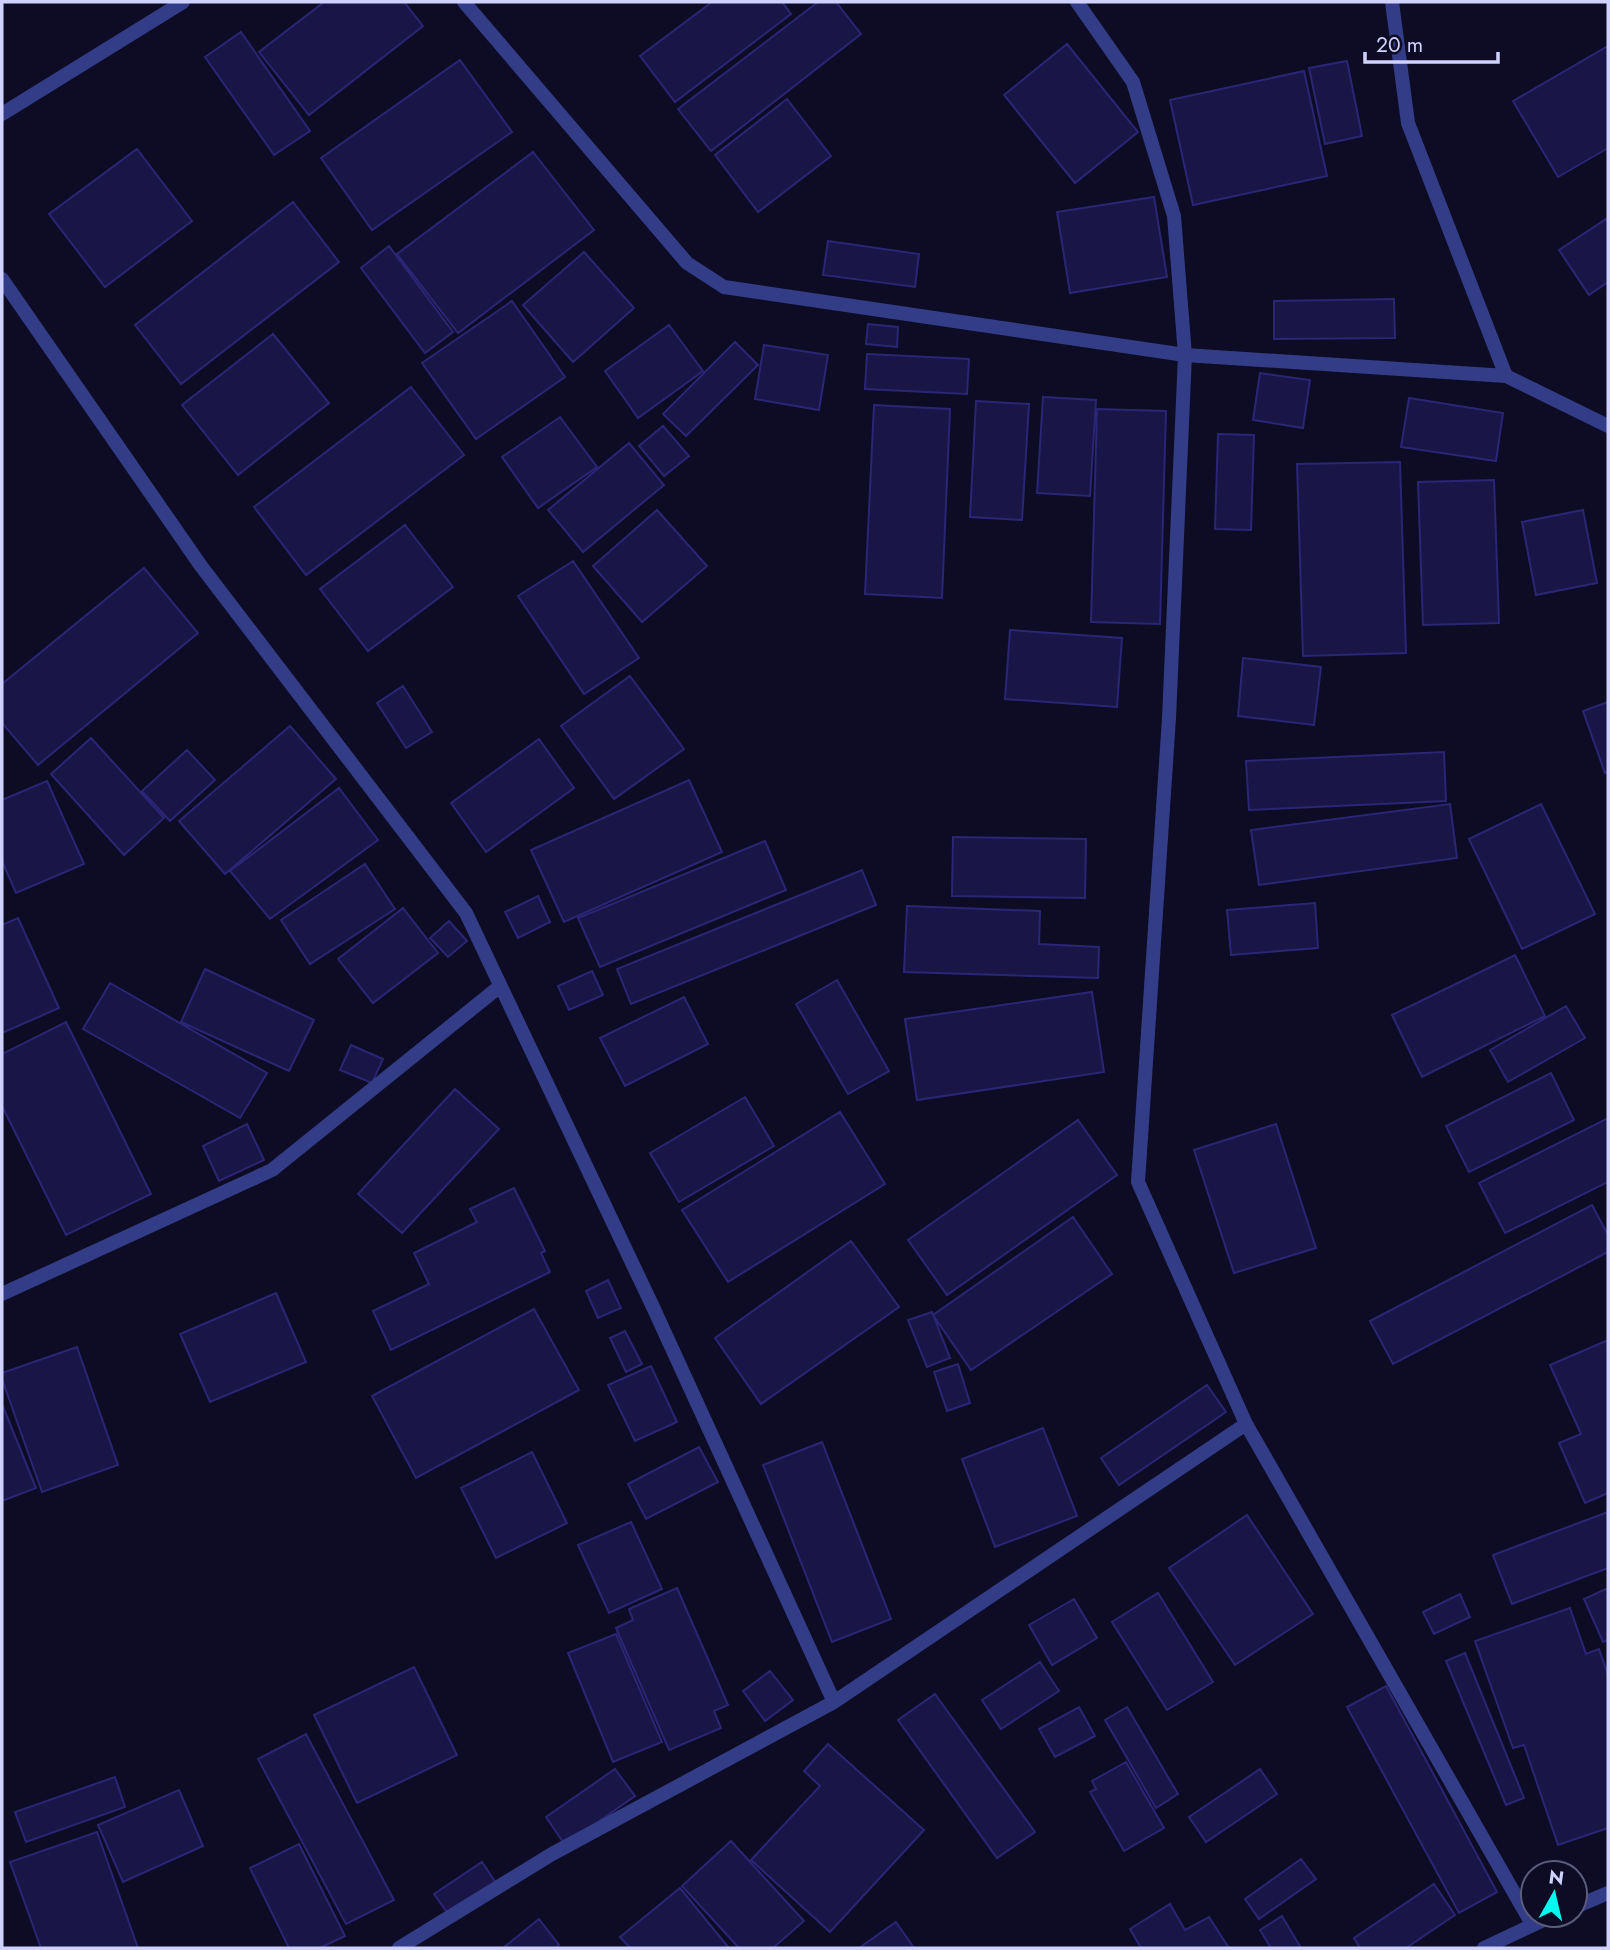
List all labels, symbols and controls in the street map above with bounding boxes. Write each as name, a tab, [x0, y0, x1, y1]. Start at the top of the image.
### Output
scale bar	[1365, 21, 1498, 65]
text: 20 m	[1376, 30, 1423, 60]
north arrow	[1519, 1859, 1589, 1929]
text: N	[1547, 1863, 1566, 1892]

